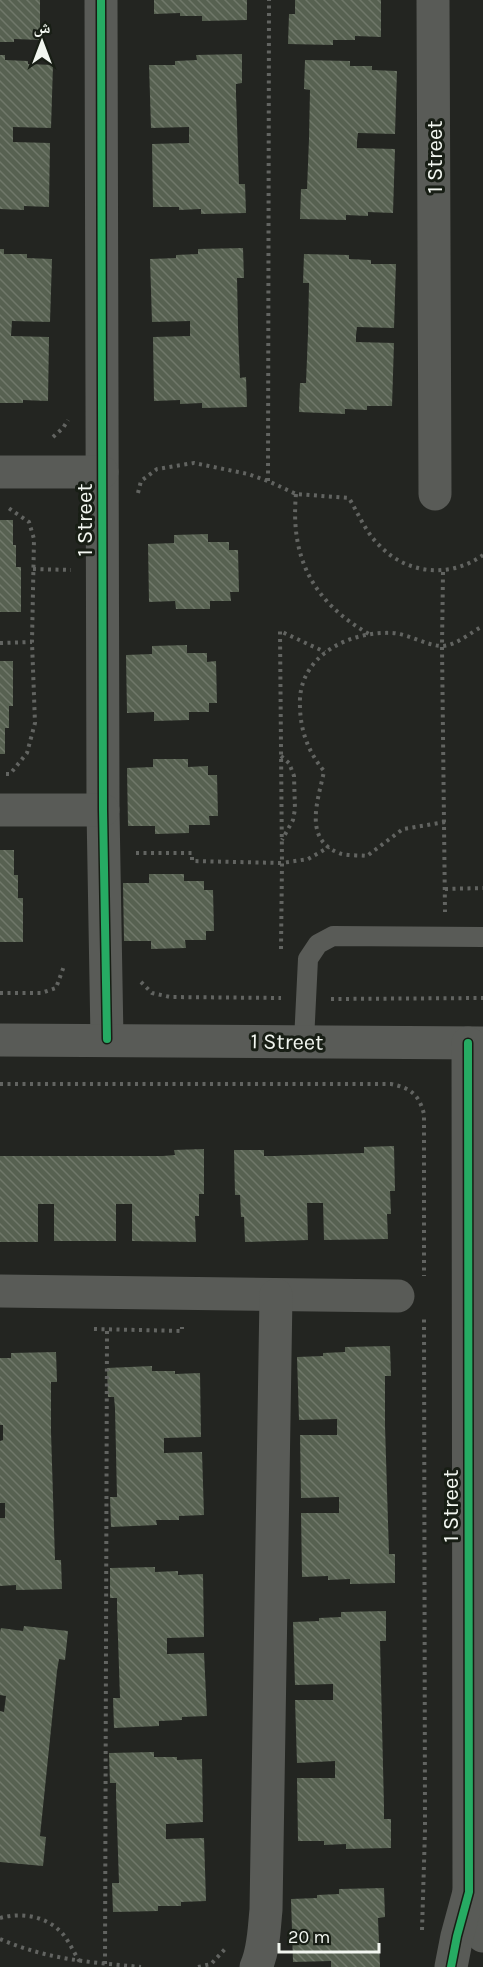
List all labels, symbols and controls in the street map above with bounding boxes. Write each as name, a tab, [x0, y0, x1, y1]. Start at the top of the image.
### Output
north arrow	[12, 12, 72, 72]
text: ش	[34, 18, 51, 37]
street label: 1 Street	[422, 121, 448, 193]
street label: 1 Street	[72, 484, 98, 556]
street label: 1 Street	[250, 1028, 324, 1056]
street label: 1 Street	[438, 1470, 464, 1542]
scale bar	[279, 1916, 380, 1954]
text: 20 m	[288, 1926, 330, 1948]

